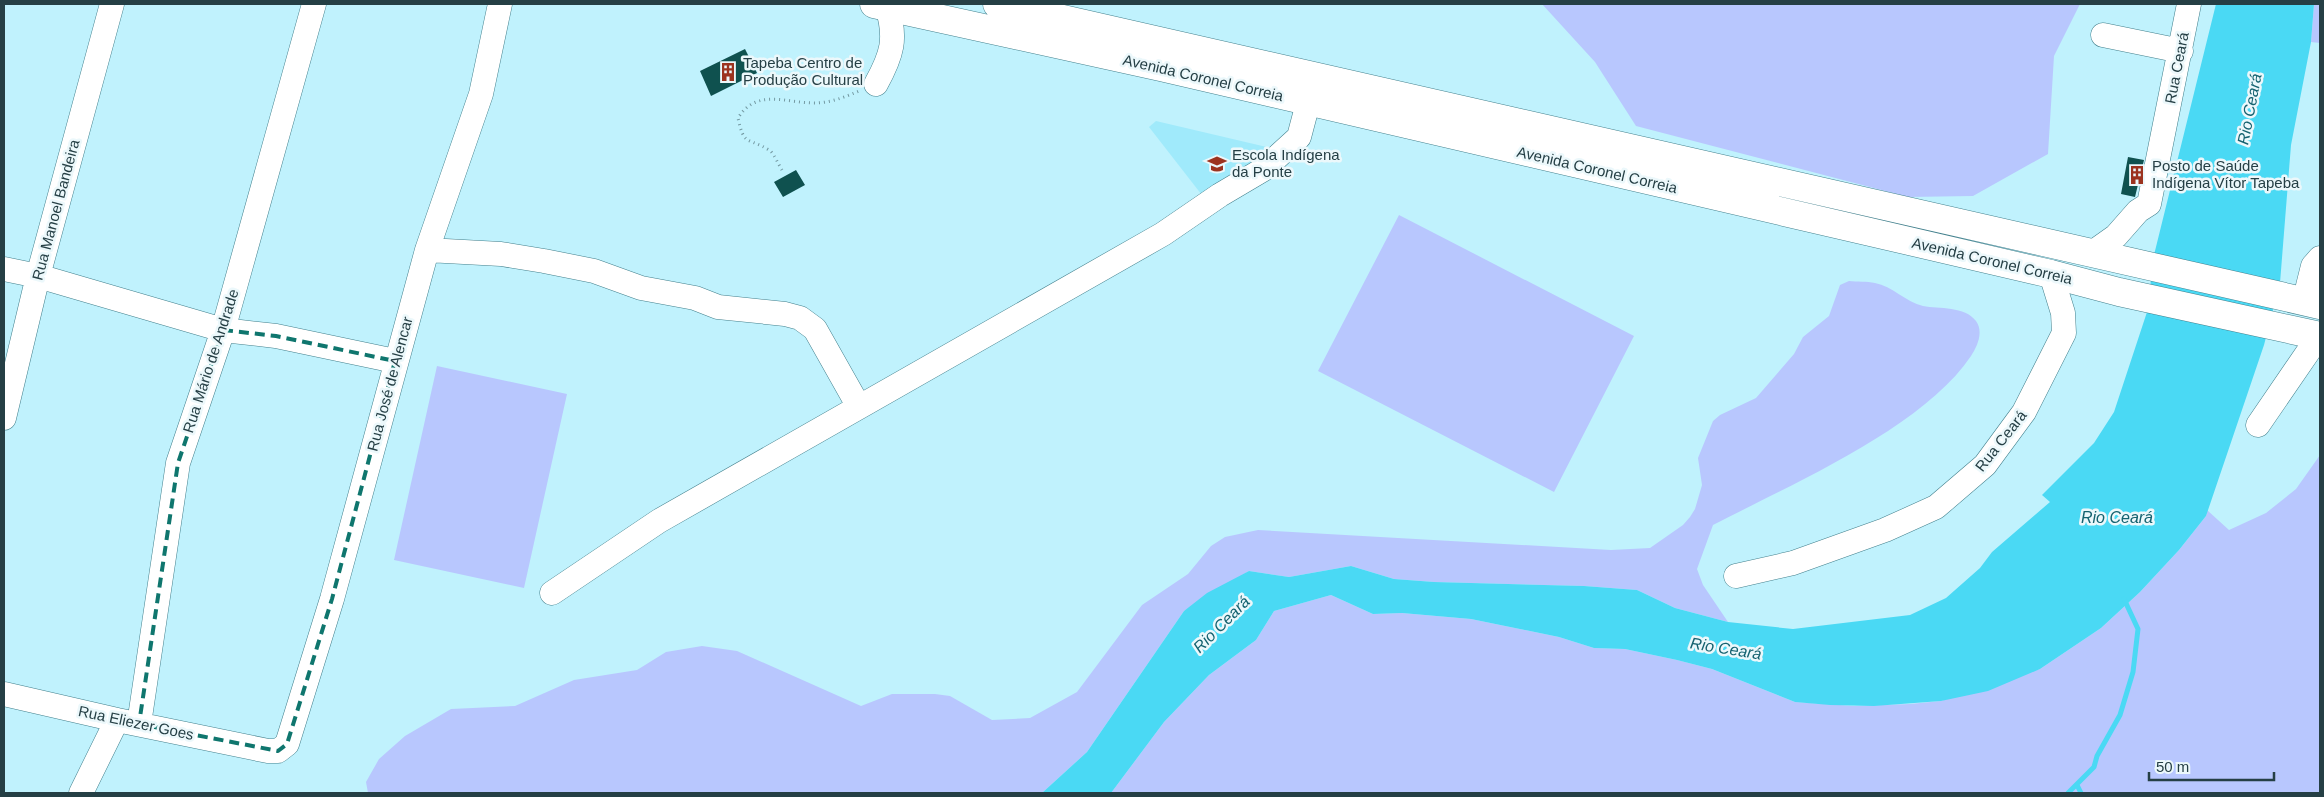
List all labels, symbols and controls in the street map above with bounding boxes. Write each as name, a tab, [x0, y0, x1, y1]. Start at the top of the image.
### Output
street label: Rua Ceará	[2161, 30, 2192, 105]
street label: Avenida Coronel Correia	[1121, 51, 1286, 104]
place label: Tapeba Centro de Produção Cultural	[743, 54, 863, 88]
building icon: Tapeba Centro de Produção Cultural	[717, 61, 739, 83]
water label: Rio Ceará	[2234, 72, 2265, 146]
street label: Rua Manoel Bandeira	[29, 137, 83, 282]
street label: Avenida Coronel Correia	[1515, 143, 1680, 196]
place label: Escola Indígena da Ponte	[1232, 146, 1340, 180]
school or university icon: Escola Indígena da Ponte	[1206, 153, 1228, 175]
place label: Posto de Saúde Indígena Vítor Tapeba	[2152, 157, 2300, 191]
building icon: Posto de Saúde Indígena Vítor Tapeba	[2126, 164, 2148, 186]
street label: Avenida Coronel Correia	[1910, 234, 2075, 287]
street label: Rua Mário de Andrade	[179, 287, 242, 435]
street label: Rua José de Alencar	[363, 315, 416, 453]
street label: Rua Ceará	[1972, 406, 2030, 475]
water label: Rio Ceará	[2081, 509, 2153, 526]
water label: Rio Ceará	[1190, 593, 1253, 656]
water label: Rio Ceará	[1689, 634, 1763, 663]
street label: Rua Eliezer Goes	[77, 702, 195, 743]
scale bar	[2149, 750, 2274, 782]
text: 50 m	[2156, 758, 2189, 775]

